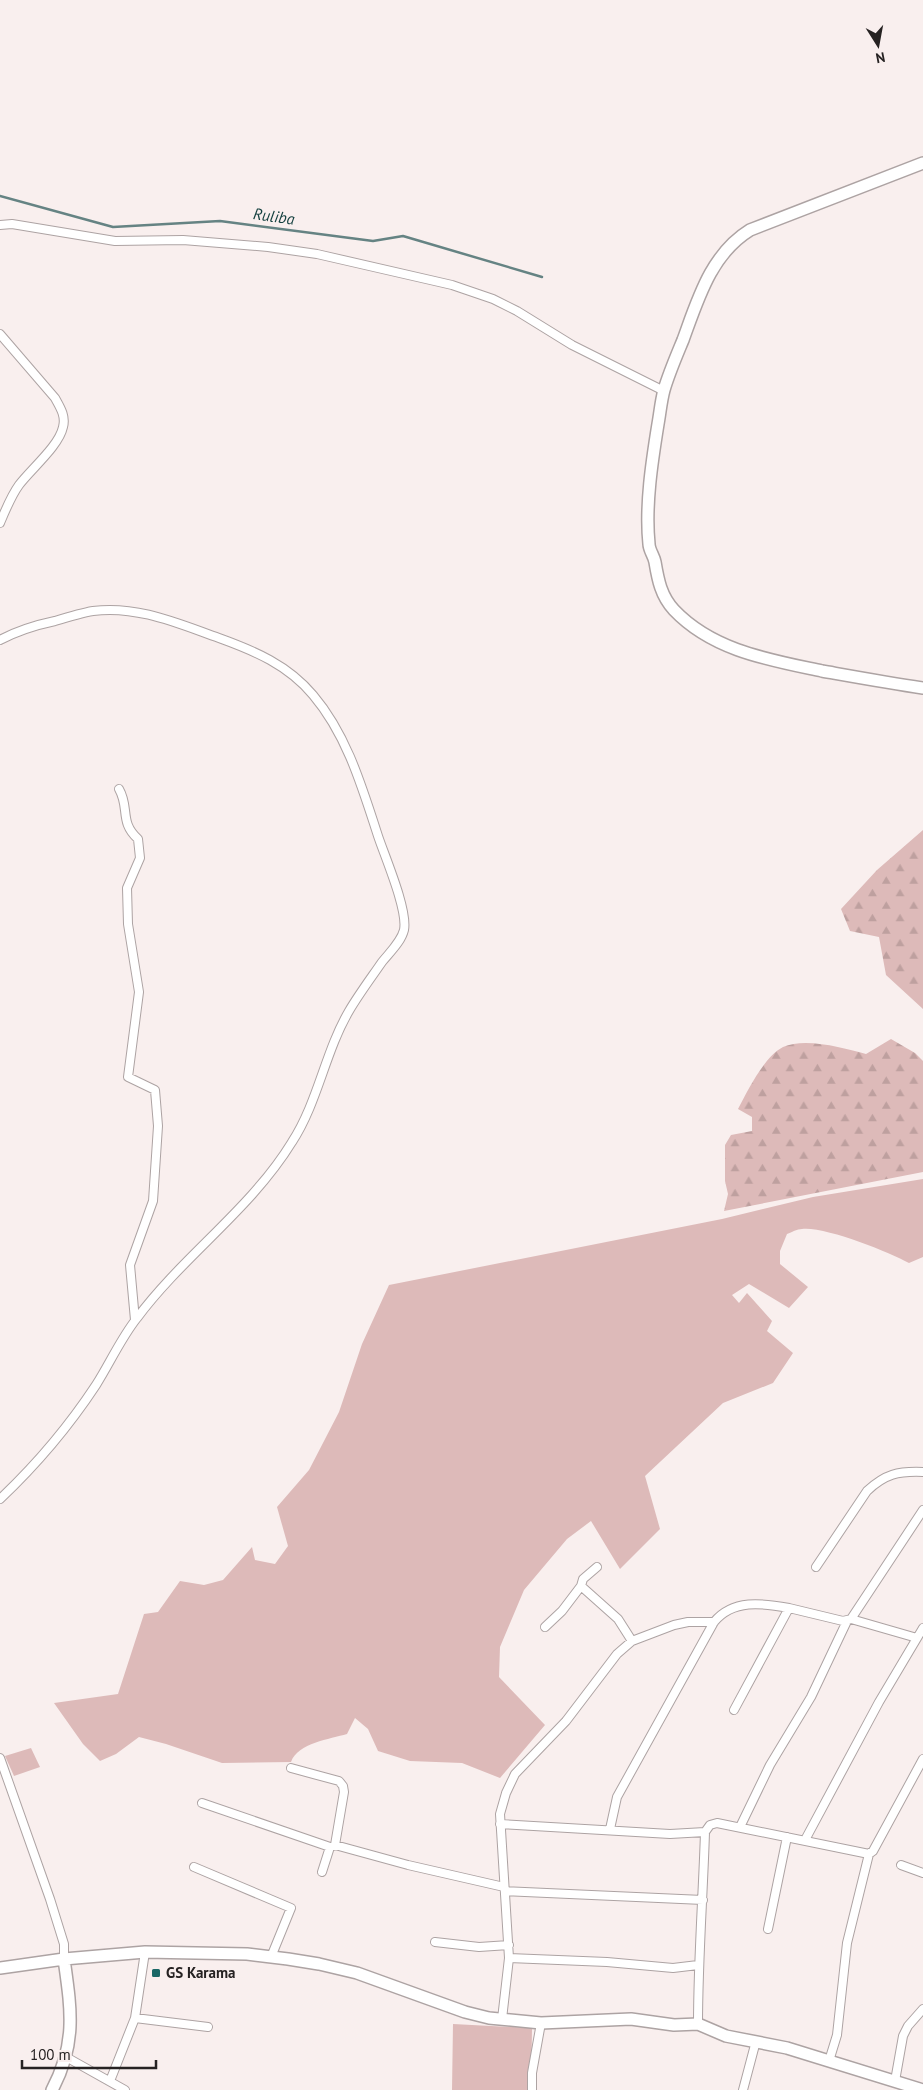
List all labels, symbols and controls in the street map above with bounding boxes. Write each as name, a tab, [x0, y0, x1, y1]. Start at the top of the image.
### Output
north arrow	[853, 20, 903, 70]
text: N	[874, 48, 887, 67]
water label: Ruliba	[252, 203, 296, 229]
place label: GS Karama	[166, 1963, 236, 1982]
marker: GS Karama	[150, 1967, 162, 1979]
scale bar	[22, 2038, 156, 2070]
text: 100 m	[30, 2045, 71, 2064]

